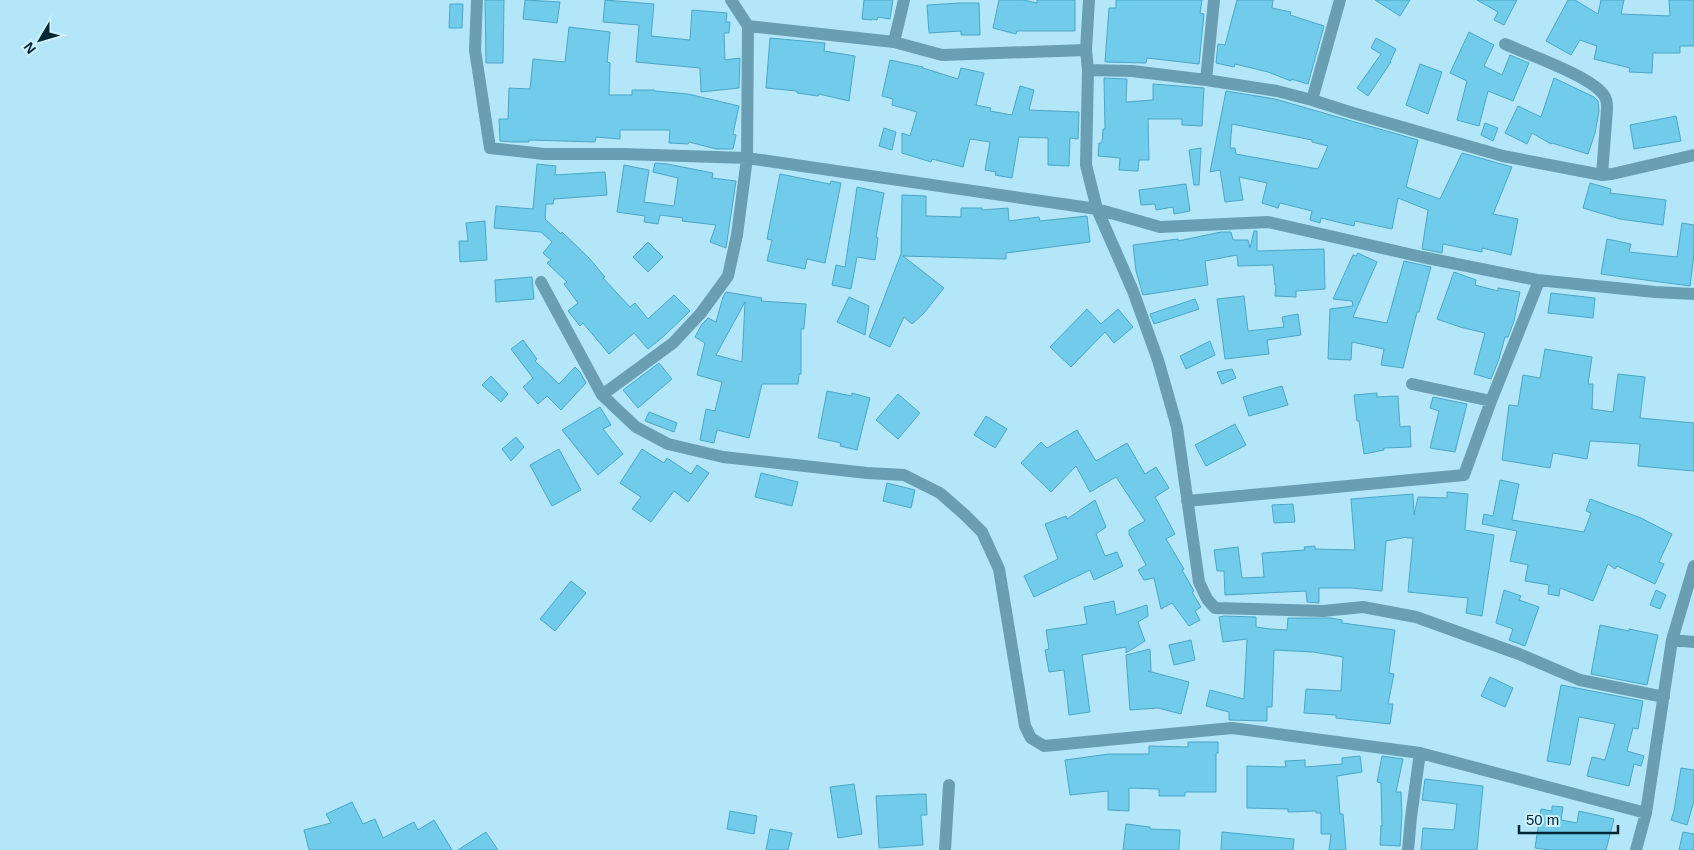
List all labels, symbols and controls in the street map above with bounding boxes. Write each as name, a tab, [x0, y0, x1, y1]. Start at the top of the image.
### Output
north arrow	[15, 15, 65, 65]
text: N	[20, 39, 39, 57]
scale bar	[1519, 802, 1618, 834]
text: 50 m	[1526, 811, 1559, 828]

